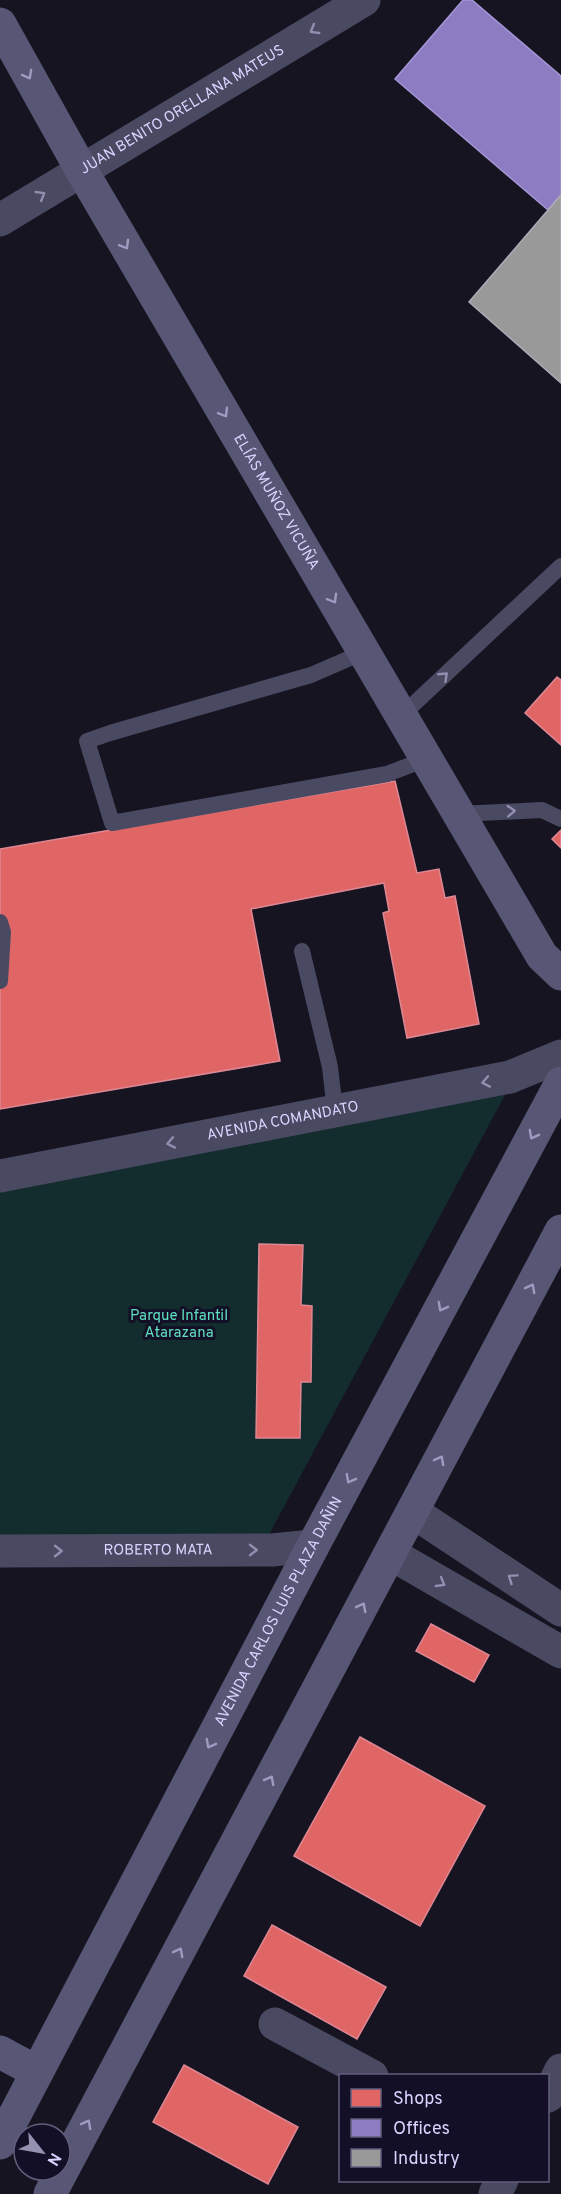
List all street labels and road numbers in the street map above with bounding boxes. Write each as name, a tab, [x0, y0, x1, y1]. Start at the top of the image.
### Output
street label: JUAN BENITO ORELLANA MATEUS	[77, 41, 288, 179]
street label: ELÍAS MUÑOZ VICUÑA	[229, 431, 323, 573]
street label: AVENIDA COMANDATO	[205, 1097, 360, 1145]
street label: AVENIDA CARLOS LUIS PLAZA DAÑIN	[210, 1493, 347, 1730]
street label: ROBERTO MATA	[103, 1541, 213, 1560]

